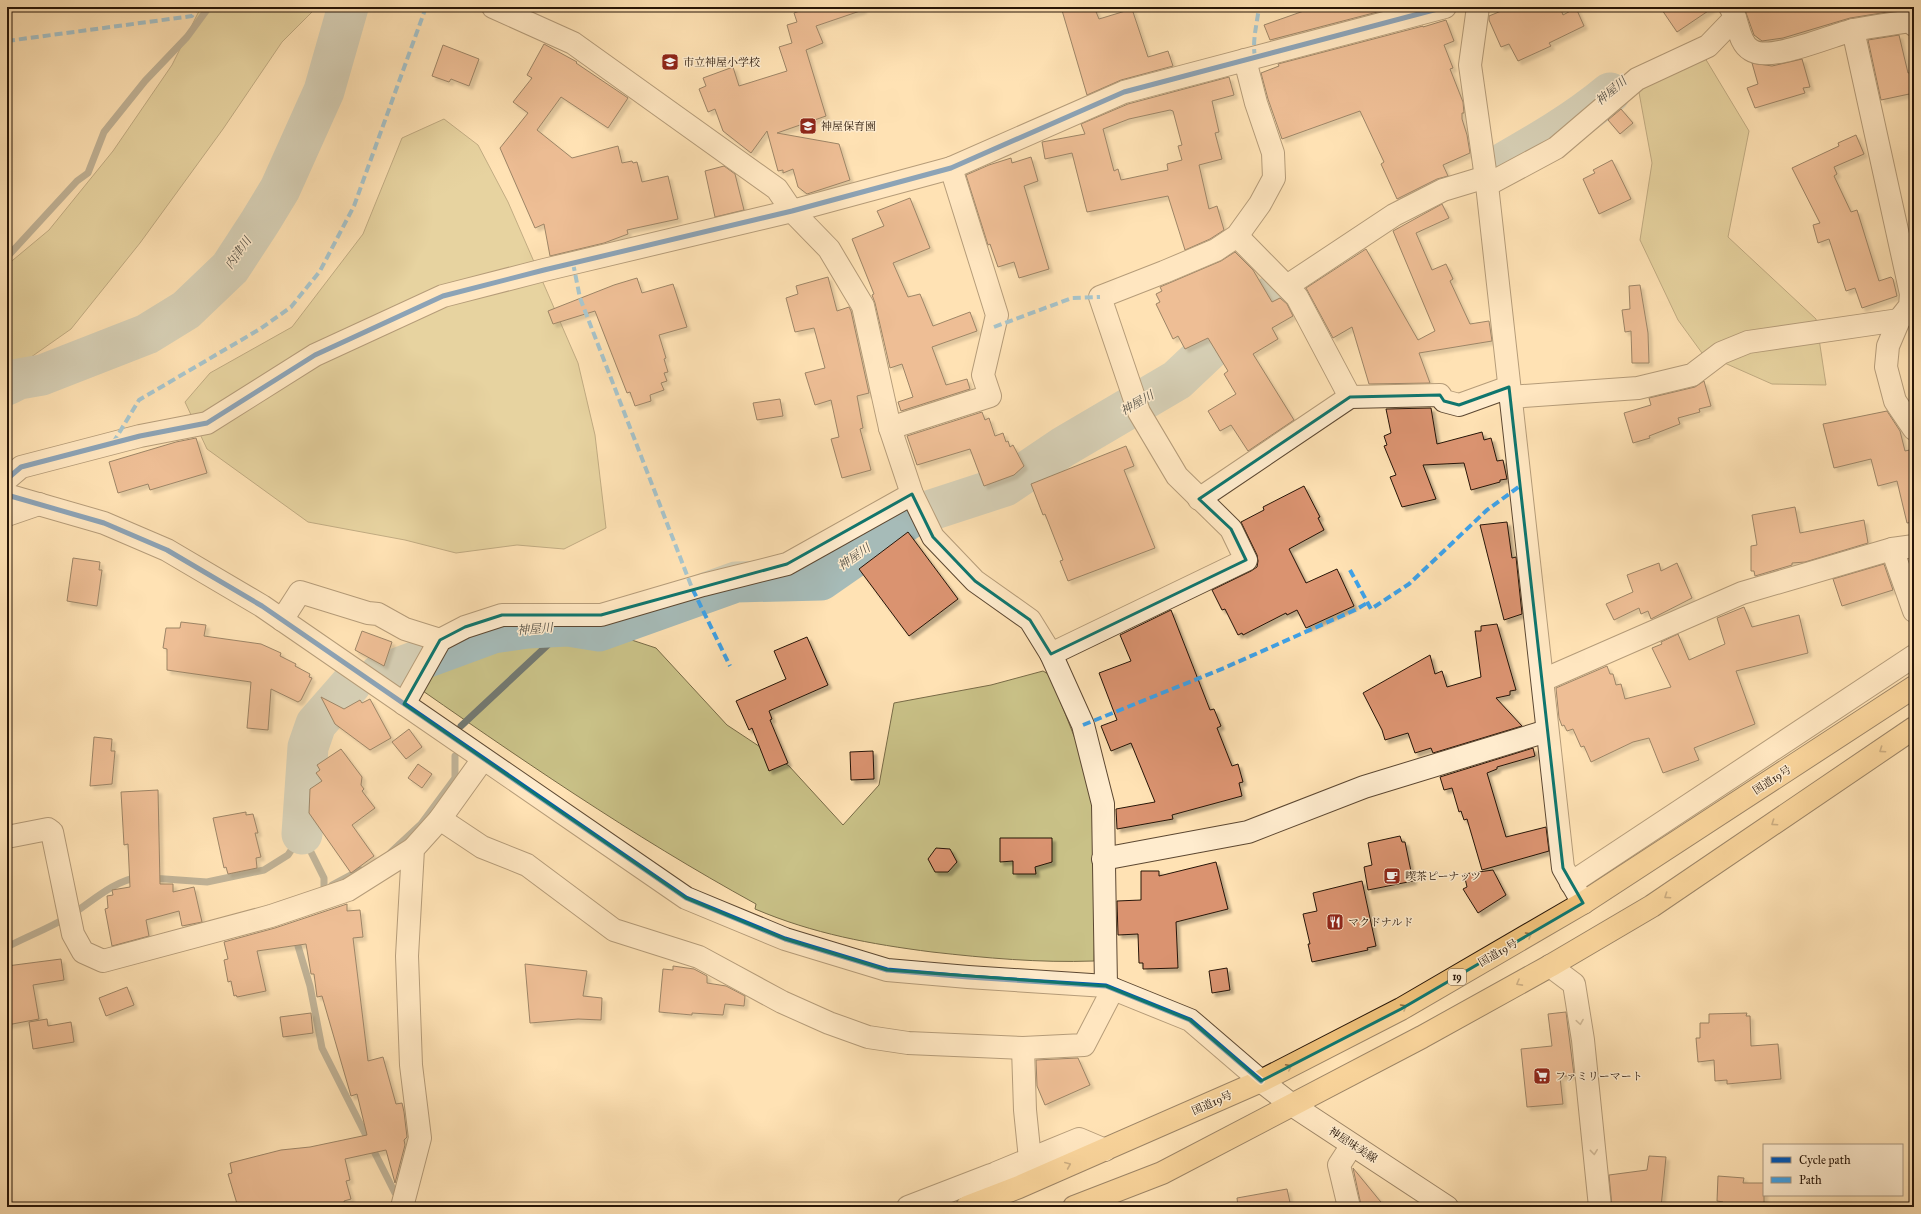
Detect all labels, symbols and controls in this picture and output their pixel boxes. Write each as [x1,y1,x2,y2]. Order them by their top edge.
school or university icon: 市立神屋小学校 [660,52,680,72]
place label: 市立神屋小学校 [683,56,760,69]
water label: 神屋川 [1593,73,1631,108]
school or university icon: 神屋保育園 [798,116,818,136]
place label: 神屋保育園 [821,120,876,133]
water label: 内津川 [222,233,255,272]
water label: 神屋川 [1118,387,1158,418]
water label: 神屋川 [835,540,874,573]
water label: 神屋川 [516,620,556,638]
one-way arrow [1879,745,1886,752]
street label: 国道19号 [1750,763,1794,797]
one-way arrow [1772,818,1779,825]
cafe icon: 喫茶ピーナッツ [1382,866,1402,886]
place label: 喫茶ピーナッツ [1405,870,1481,883]
one-way arrow [1664,891,1671,899]
restaurant icon: マクドナルド [1325,912,1345,932]
place label: マクドナルド [1348,916,1413,929]
one-way arrow [1525,932,1532,940]
street label: 国道19号 [1476,937,1520,969]
road number: 19 [1448,969,1466,985]
one-way arrow [1516,979,1523,986]
one-way arrow [1400,1005,1407,1012]
one-way arrow [1575,1019,1584,1025]
one-way arrow [1285,1064,1292,1072]
supermarket icon: ファミリーマート [1532,1066,1552,1086]
place label: ファミリーマート [1555,1070,1643,1083]
street label: 国道19号 [1190,1088,1234,1118]
street label: 神屋味美線 [1326,1125,1380,1165]
legend [1763,1144,1903,1196]
one-way arrow [1589,1148,1598,1155]
text: Cycle path [1799,1153,1851,1167]
one-way arrow [1064,1162,1071,1170]
text: Path [1799,1173,1822,1187]

